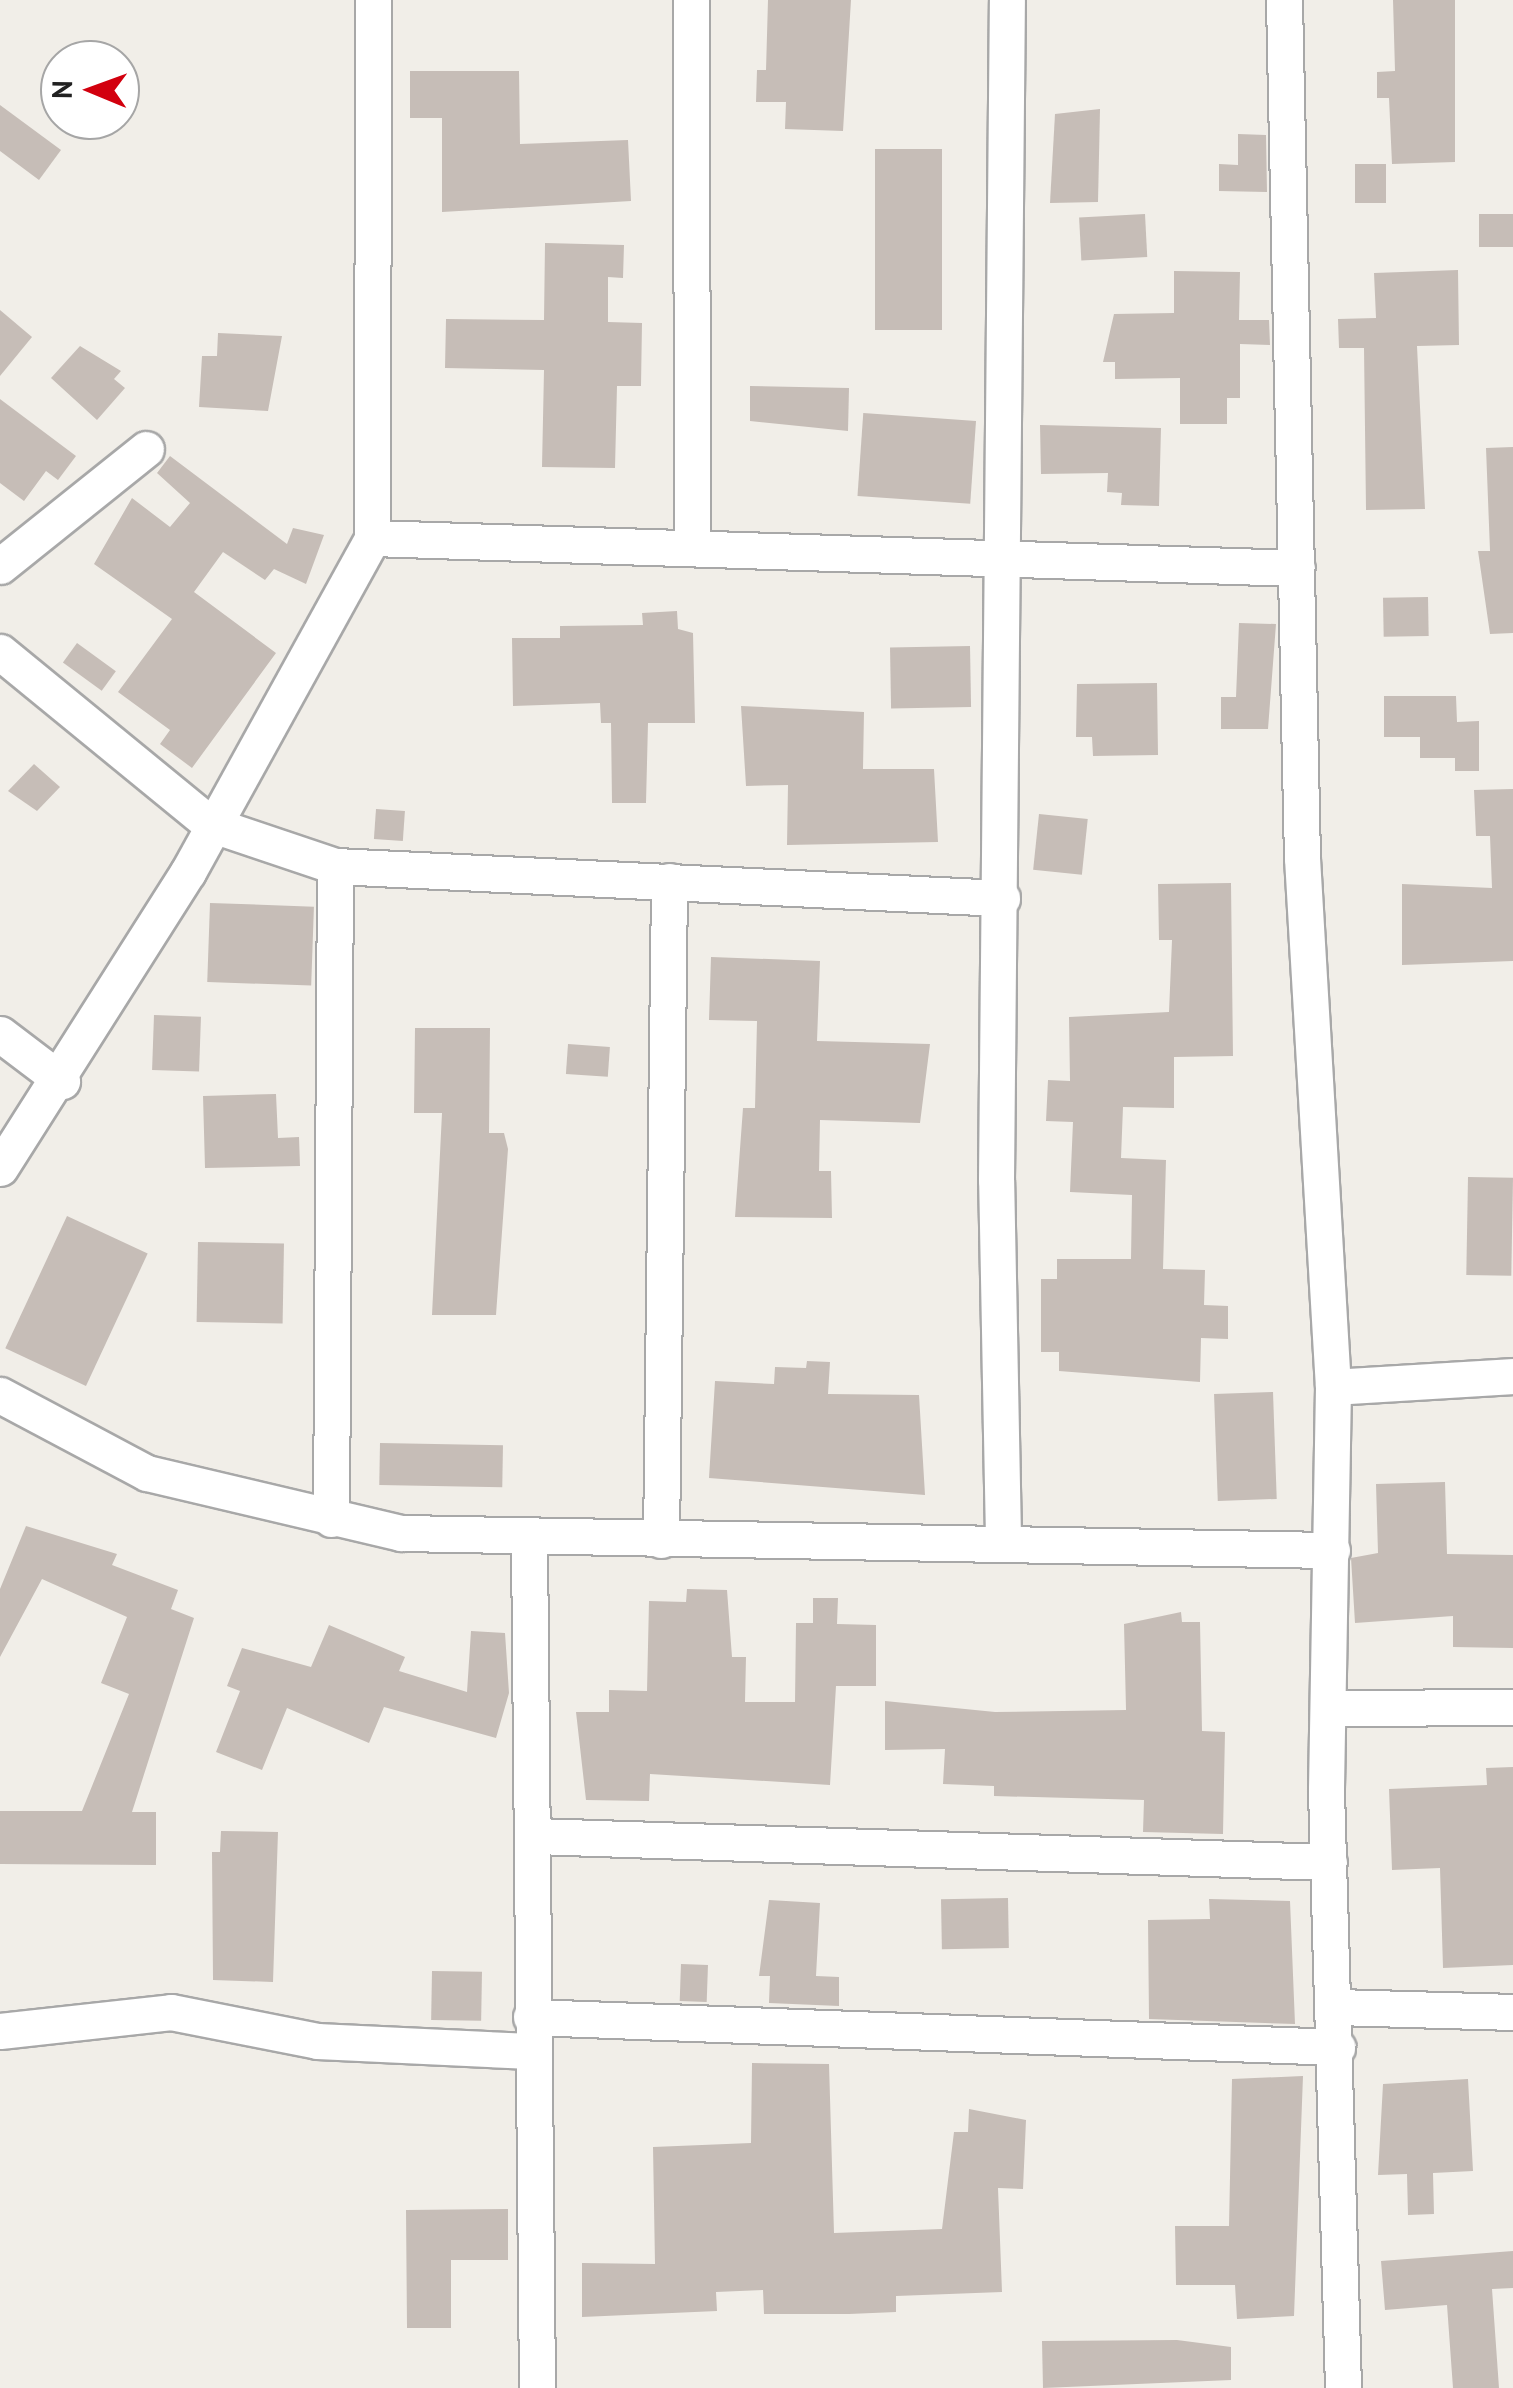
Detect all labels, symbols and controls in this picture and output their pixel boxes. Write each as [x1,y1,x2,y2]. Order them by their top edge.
north arrow [40,40,140,140]
text: N [43,80,80,99]

